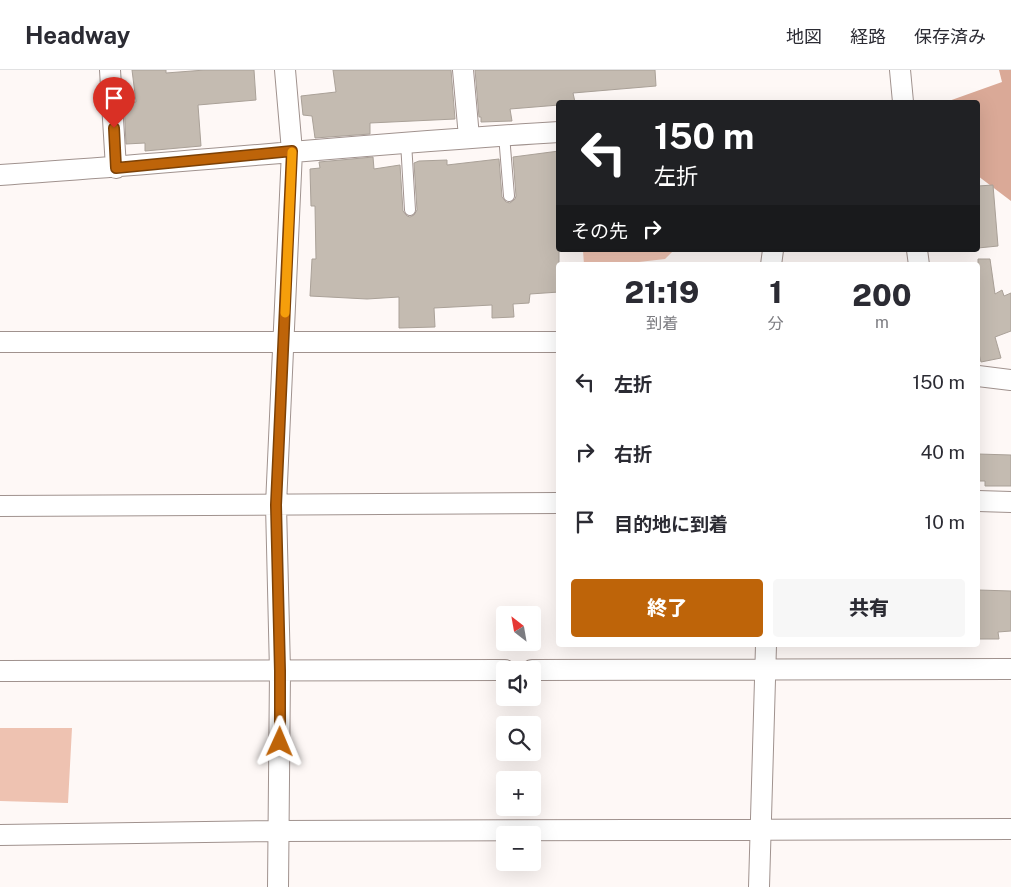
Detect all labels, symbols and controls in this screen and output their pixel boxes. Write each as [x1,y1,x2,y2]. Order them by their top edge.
text: Headway [25,21,130,49]
text: 地図 [786,26,822,47]
text: 経路 [850,26,886,47]
text: 保存済み [914,26,986,47]
pin [93,77,135,128]
icon: arrive [100,84,128,112]
text: 150 m [654,116,754,157]
icon: left [571,120,636,185]
text: 左折 [654,163,698,189]
icon: right [638,215,666,243]
text: その先 [571,220,628,242]
text: 21:19 [625,274,699,310]
text: 1 [769,274,782,310]
text: 200 [852,277,911,313]
text: m [875,313,889,332]
text: 到着 [646,314,678,333]
text: 分 [768,314,784,333]
icon: left [571,368,599,396]
text: 150 m [912,371,965,393]
text: 左折 [614,373,652,395]
icon: right [571,438,599,466]
text: 40 m [920,441,965,463]
text: 右折 [614,443,652,465]
icon: arrive [571,508,599,536]
text: 10 m [925,511,965,533]
text: 目的地に到着 [614,513,728,535]
button: 終了 [571,579,763,637]
button: 共有 [773,579,965,637]
north arrow [496,606,541,651]
map controls [496,606,541,871]
button: sound [496,661,541,706]
position arrow [253,715,305,767]
button: search [496,716,541,761]
button: + [496,771,541,816]
button: − [496,826,541,871]

